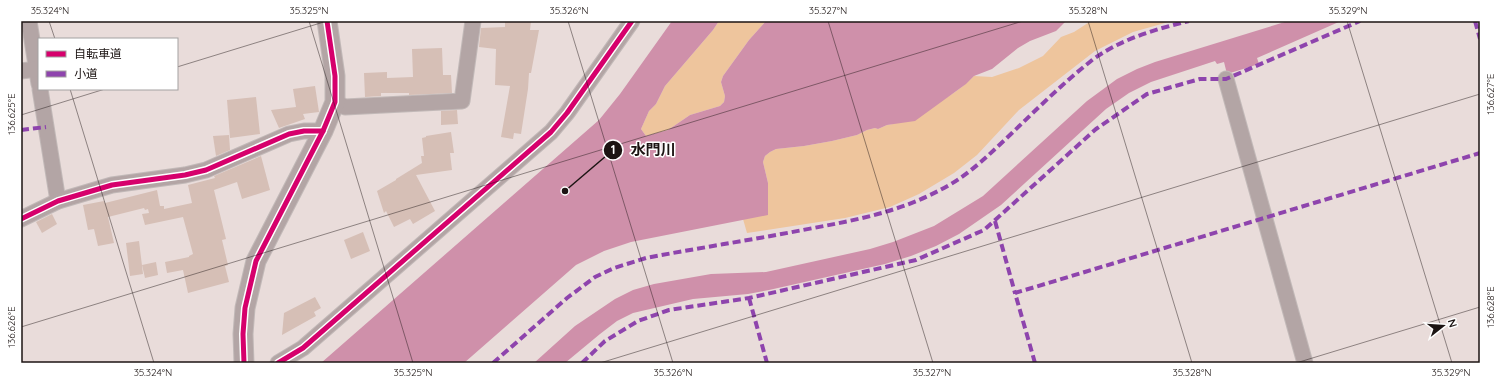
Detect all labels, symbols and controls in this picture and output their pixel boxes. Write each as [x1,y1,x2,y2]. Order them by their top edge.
text: 35.324°N [31,4,69,17]
text: 35.325°N [289,4,329,17]
text: 35.326°N [549,4,589,17]
text: 35.327°N [809,4,847,17]
text: 35.328°N [1068,4,1108,17]
text: 35.329°N [1328,4,1368,17]
legend [38,38,178,90]
text: 自転車道 [74,46,122,61]
text: 小道 [74,66,98,81]
text: 136.627°E [1484,73,1497,115]
text: 136.625°E [5,93,18,135]
callout: 水門川 [603,137,684,164]
text: 水門川 [630,140,676,159]
text: 1 [611,142,615,157]
text: 136.628°E [1484,286,1497,328]
text: 136.626°E [5,306,18,348]
north arrow [1423,306,1463,346]
text: N [1445,317,1460,329]
text: 35.324°N [134,366,172,379]
text: 35.325°N [393,366,433,379]
text: 35.326°N [653,366,693,379]
text: 35.327°N [913,366,951,379]
text: 35.328°N [1172,366,1212,379]
text: 35.329°N [1431,366,1471,379]

